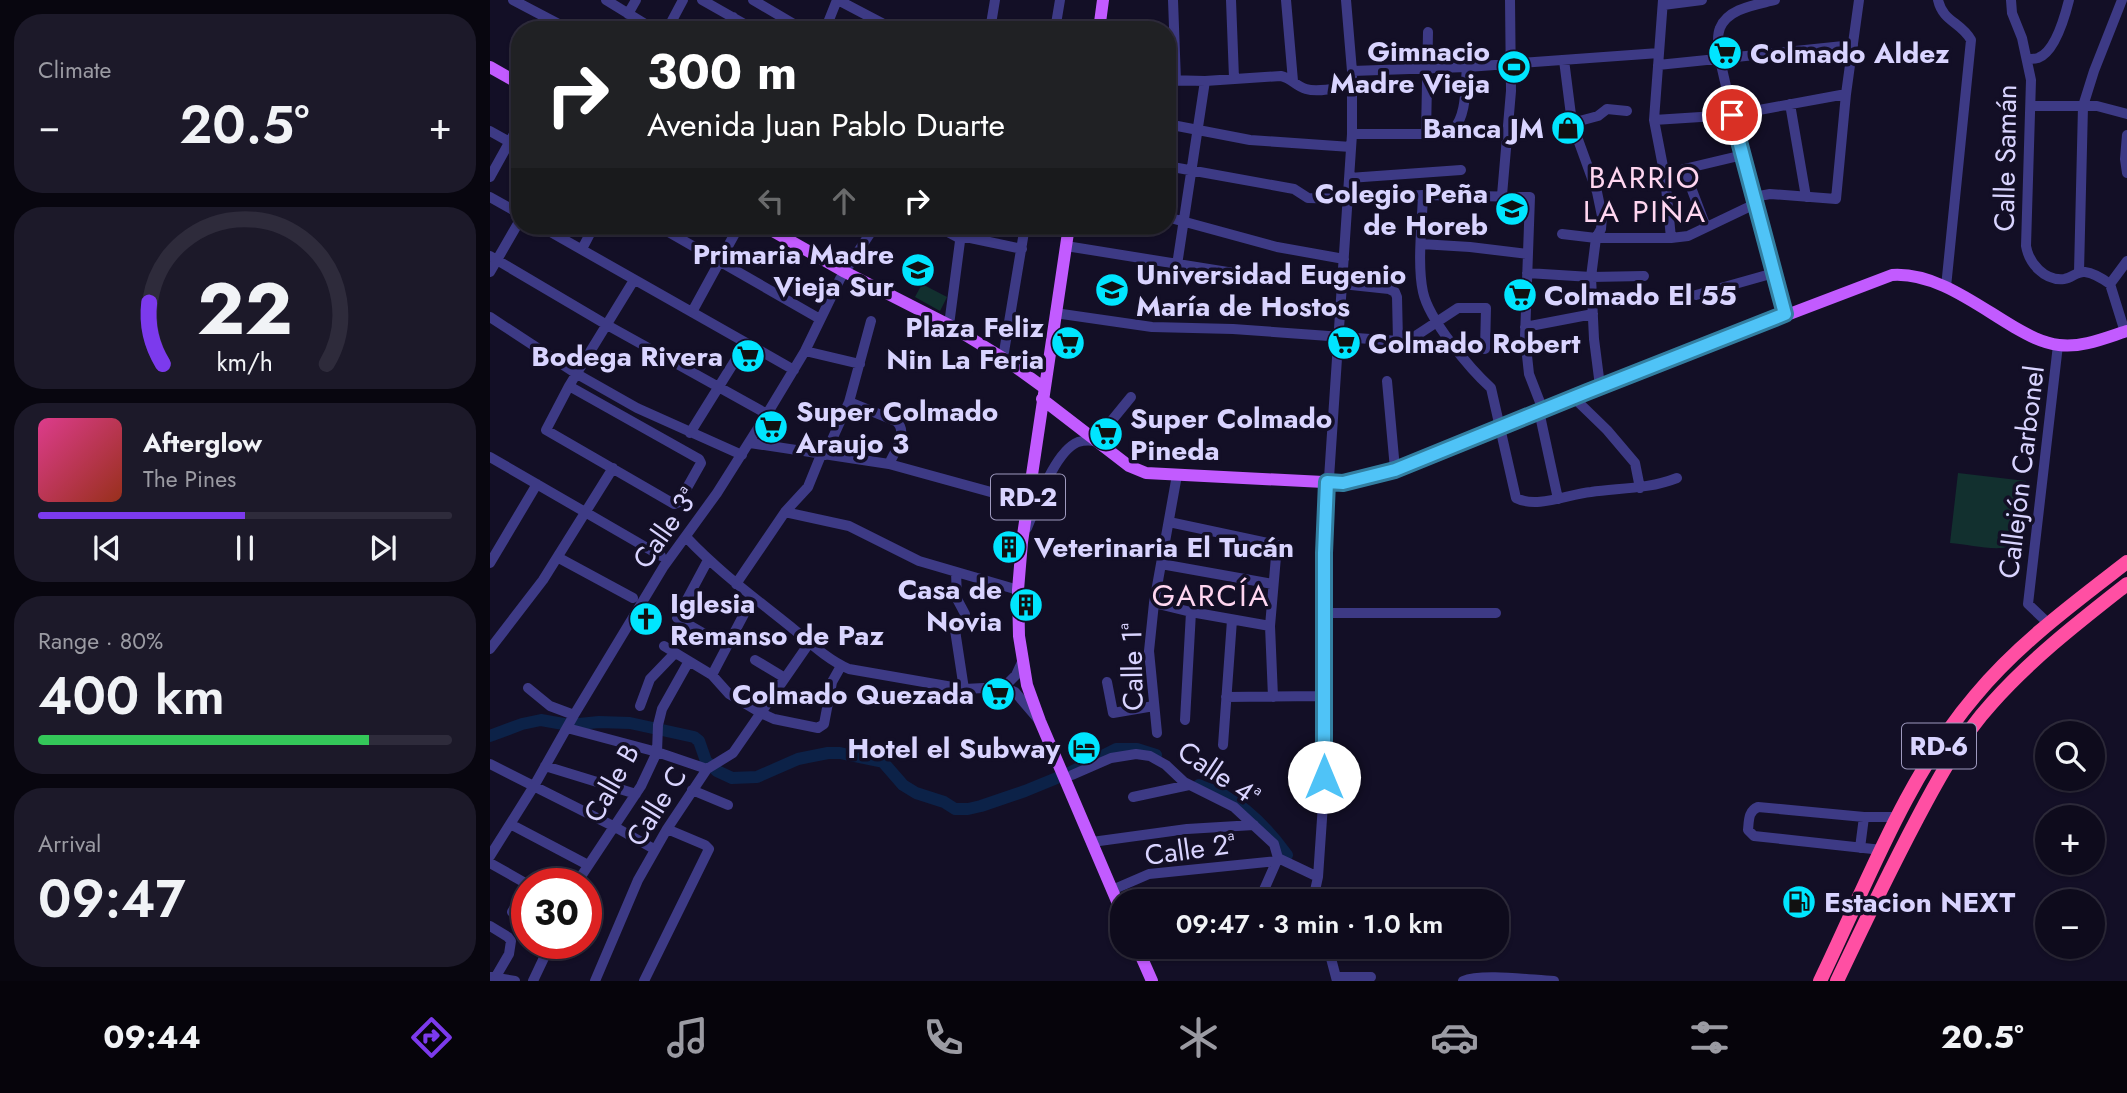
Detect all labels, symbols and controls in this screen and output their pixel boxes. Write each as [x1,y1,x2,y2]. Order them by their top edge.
place label: Gimnacio Madre Vieja [1330,31,1490,104]
place label: Colmado Aldez [1750,33,1950,74]
supermarket icon: Colmado Aldez [1706,34,1744,72]
text: 300 m [647,37,797,107]
sports icon: Gimnacio Madre Vieja [1495,48,1533,86]
icon: right [532,49,623,140]
text: Climate [38,53,111,87]
street label: Calle Samán [1984,84,2027,232]
pin [1702,85,1762,145]
text: 20.5° [180,87,309,163]
icon: arrive [1713,96,1751,134]
text: − [38,98,60,153]
text: + [429,98,452,153]
text: Avenida Juan Pablo Duarte [647,102,1005,148]
place label: Banca JM [1423,108,1544,149]
shop icon: Banca JM [1549,109,1587,147]
district label: BARRIO LA PIÑA [1583,156,1707,233]
place label: Colegio Peña de Horeb [1315,173,1488,246]
icon: left [752,182,790,220]
icon: ahead [825,182,863,220]
icon: right [898,182,936,220]
school or university icon: Colegio Peña de Horeb [1493,190,1531,228]
place label: Primaria Madre Vieja Sur [693,234,894,307]
school or university icon: Primaria Madre Vieja Sur [899,251,937,289]
place label: Universidad Eugenio María de Hostos [1136,254,1406,327]
text: 22 [197,256,293,361]
school or university icon: Universidad Eugenio María de Hostos [1093,271,1131,309]
place label: Colmado El 55 [1544,275,1737,316]
supermarket icon: Colmado El 55 [1501,276,1539,314]
place label: Plaza Feliz Nin La Feria [886,307,1044,380]
place label: Colmado Robert [1368,323,1580,364]
supermarket icon: Plaza Feliz Nin La Feria [1049,324,1087,362]
supermarket icon: Colmado Robert [1325,324,1363,362]
place label: Bodega Rivera [531,336,723,377]
supermarket icon: Bodega Rivera [729,337,767,375]
text: km/h [217,344,273,380]
street label: Callejón Carbonel [1988,363,2055,581]
place label: Super Colmado Araujo 3 [795,391,998,464]
place label: Super Colmado Pineda [1130,398,1332,471]
supermarket icon: Super Colmado Araujo 3 [752,408,790,446]
supermarket icon: Super Colmado Pineda [1087,415,1125,453]
text: Afterglow [143,424,262,462]
text: The Pines [143,462,236,496]
road number: RD-2 [991,475,1065,520]
street label: Calle 3ª [623,479,708,577]
place label: Veterinaria El Tucán [1033,527,1294,568]
building icon: Veterinaria El Tucán [990,528,1028,566]
icon: previous [88,529,126,567]
icon: pause [226,529,264,567]
icon: next [364,529,402,567]
place label: Casa de Novia [898,569,1002,642]
district label: GARCÍA [1152,574,1270,617]
place label: Iglesia Remanso de Paz [670,583,884,656]
building icon: Casa de Novia [1007,586,1045,624]
church icon: Iglesia Remanso de Paz [627,600,665,638]
street label: Calle 1ª [1111,623,1154,711]
text: Range · 80% [38,624,163,658]
text: 400 km [38,658,225,734]
place label: Colmado Quezada [732,674,974,715]
supermarket icon: Colmado Quezada [979,675,1017,713]
map controls [2035,721,2105,959]
button: search [2035,721,2105,791]
road number: RD-6 [1902,724,1976,768]
place label: Hotel el Subway [847,728,1060,769]
hotel icon: Hotel el Subway [1065,729,1103,767]
street label: Calle 4ª [1169,731,1268,816]
street label: Calle B [573,737,650,830]
position arrow [1287,740,1361,814]
street label: Calle C [616,758,697,854]
button: + [2035,805,2105,875]
street label: Calle 2ª [1142,823,1238,876]
text: Arrival [38,827,101,861]
text: 09:47 [38,861,186,937]
speed limit sign: 30 [511,868,602,959]
place label: Estacion NEXT [1824,882,2015,923]
fuel station icon: Estacion NEXT [1780,883,1818,921]
button: − [2035,889,2105,959]
text: 09:47 · 3 min · 1.0 km [1176,905,1443,943]
icon: directions [407,1013,456,1062]
icon: music [663,1013,712,1062]
icon: phone [919,1013,968,1062]
icon: climate [1174,1013,1223,1062]
icon: car [1430,1013,1479,1062]
icon: filters [1685,1013,1734,1062]
text: 09:44 [103,1014,201,1060]
text: 20.5° [1941,1014,2024,1060]

